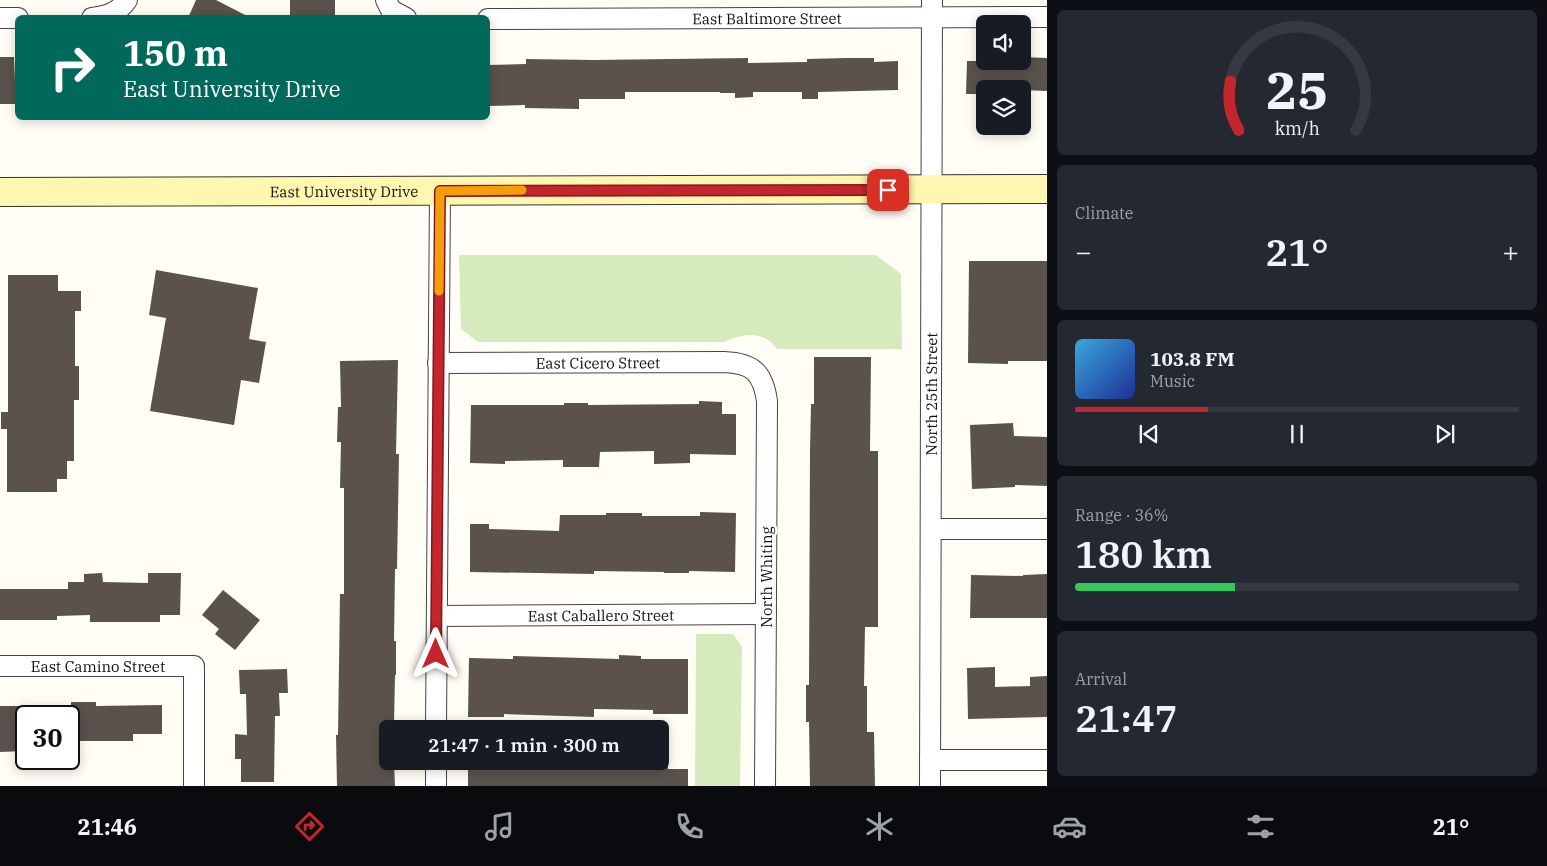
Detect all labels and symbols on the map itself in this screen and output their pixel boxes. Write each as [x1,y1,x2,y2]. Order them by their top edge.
street label: East Baltimore Street [692,8,842,28]
pin [867,169,909,211]
street label: East University Drive [270,181,418,201]
street label: North 25th Street [921,332,941,456]
street label: East Cicero Street [536,353,660,372]
street label: North Whiting [757,526,776,628]
street label: East Caballero Street [528,605,674,625]
position arrow [409,627,461,679]
street label: East Camino Street [31,657,165,676]
speed limit sign: 30 [15,705,80,770]

